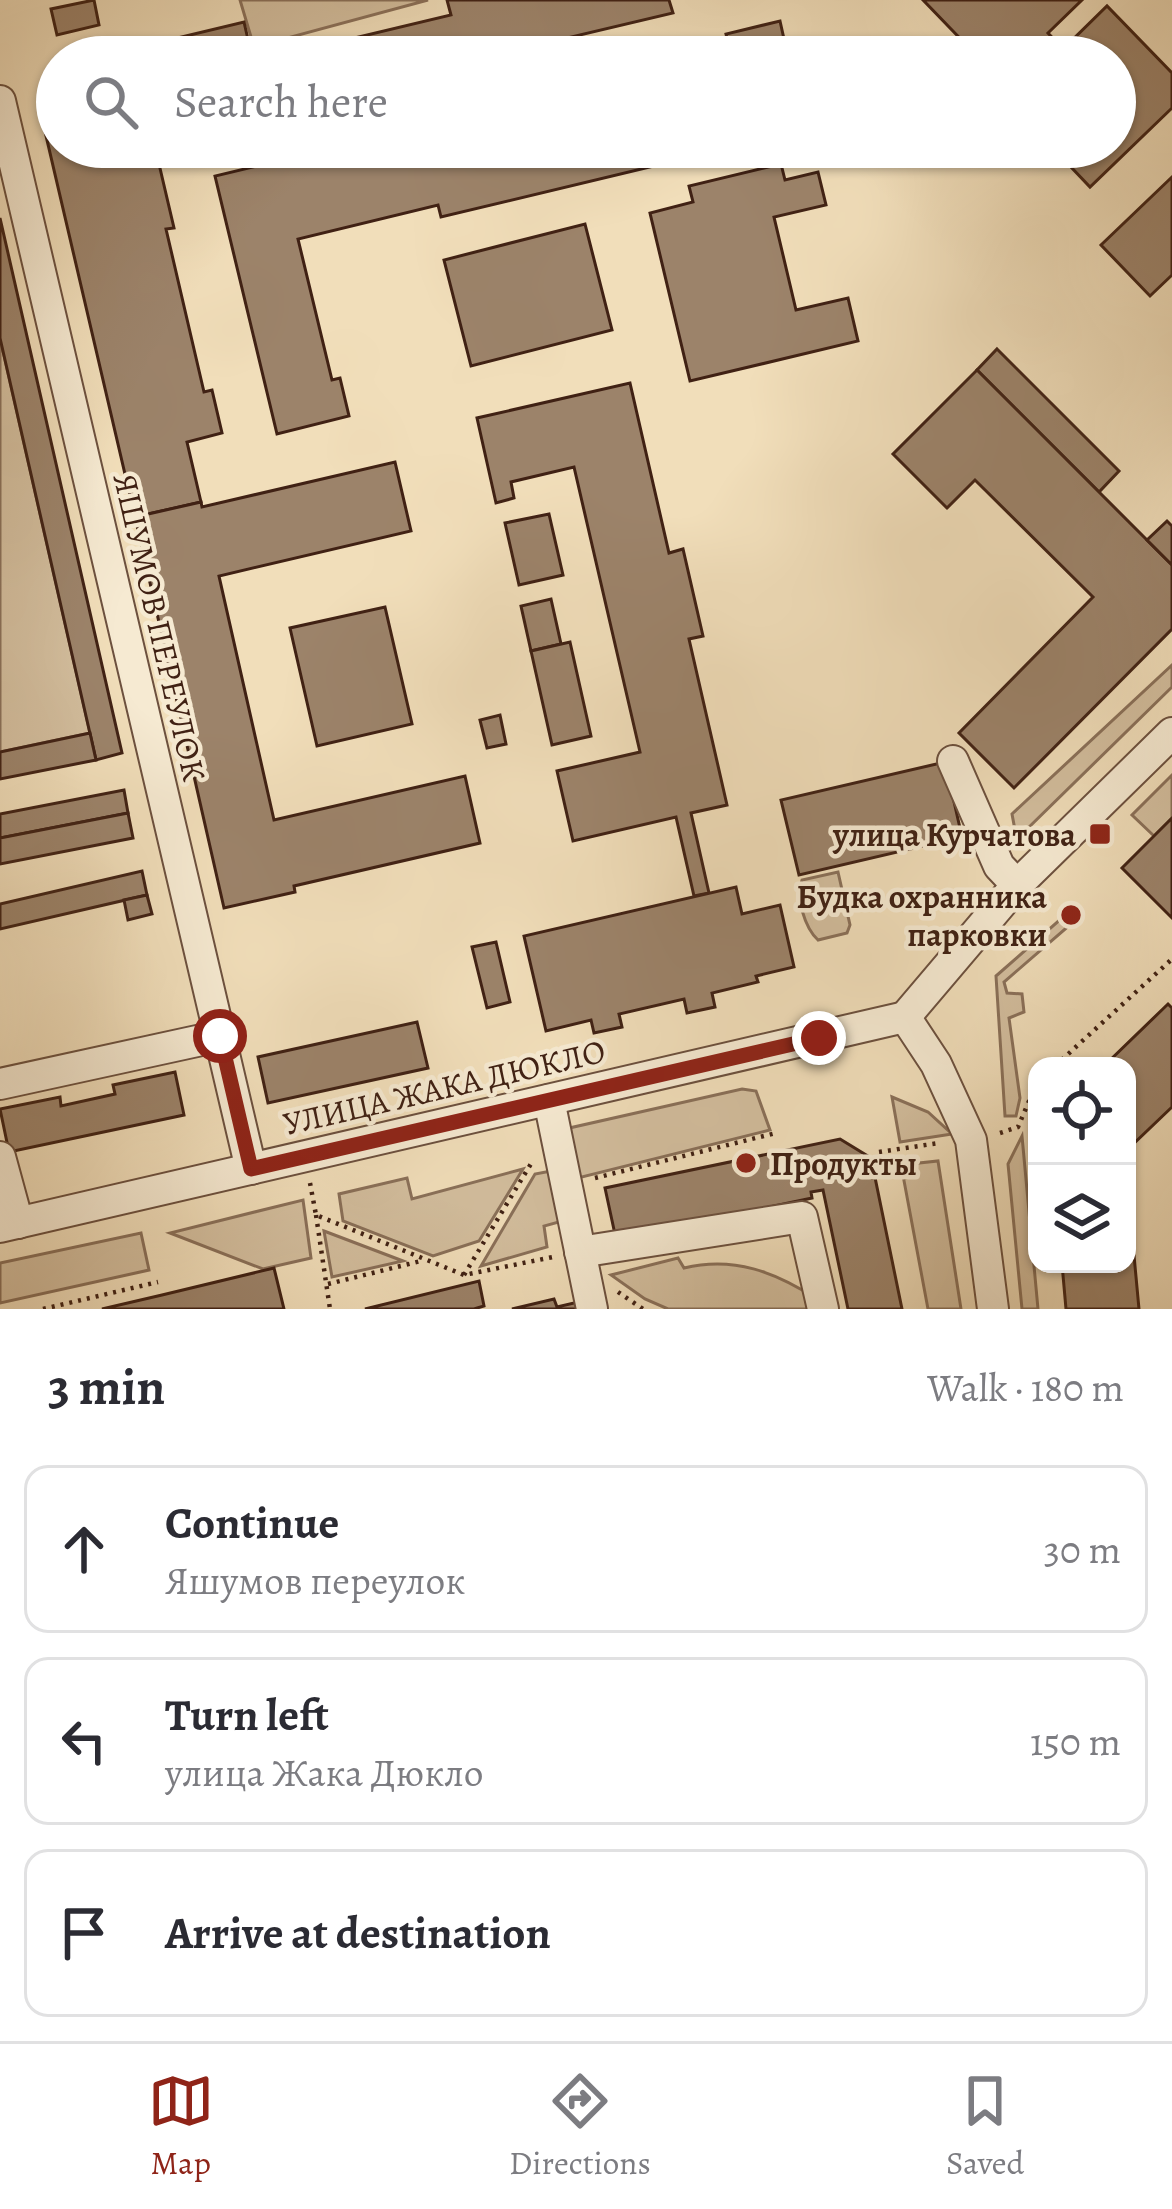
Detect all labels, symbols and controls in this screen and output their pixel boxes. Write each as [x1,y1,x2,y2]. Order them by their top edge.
search box [36,36,1136,168]
icon: search [78,69,144,135]
text: Search here [174,71,388,133]
street label: ЯШУМОВ ПЕРЕУЛОК [103,469,217,785]
place label: улица Курчатова [832,812,1076,857]
marker: улица Курчатова [1087,821,1113,847]
place label: Будка охранника парковки [797,874,1047,957]
marker: Будка охранника парковки [1058,902,1084,928]
route start [193,1009,247,1063]
route end [792,1011,846,1065]
street label: УЛИЦА ЖАКА ДЮКЛО [279,1028,609,1146]
map controls [1028,1057,1136,1273]
button: locate [1028,1057,1136,1165]
place label: Продукты [770,1141,917,1186]
marker: Продукты [733,1150,759,1176]
button: layers [1028,1165,1136,1273]
text: 3 min [48,1352,165,1422]
text: Walk · 180 m [927,1361,1124,1414]
text: Continue [165,1492,339,1554]
icon: ahead [51,1516,117,1582]
text: 30 m [1044,1523,1121,1576]
text: Яшумов переулок [165,1554,465,1607]
text: Turn left [165,1684,329,1746]
icon: left [51,1708,117,1774]
text: 150 m [1030,1715,1121,1768]
text: улица Жака Дюкло [165,1746,484,1799]
icon: arrive [51,1900,117,1966]
text: Arrive at destination [165,1902,551,1964]
tab: Map [148,2068,214,2185]
tab: Directions [509,2068,651,2185]
tab: Saved [946,2068,1024,2185]

